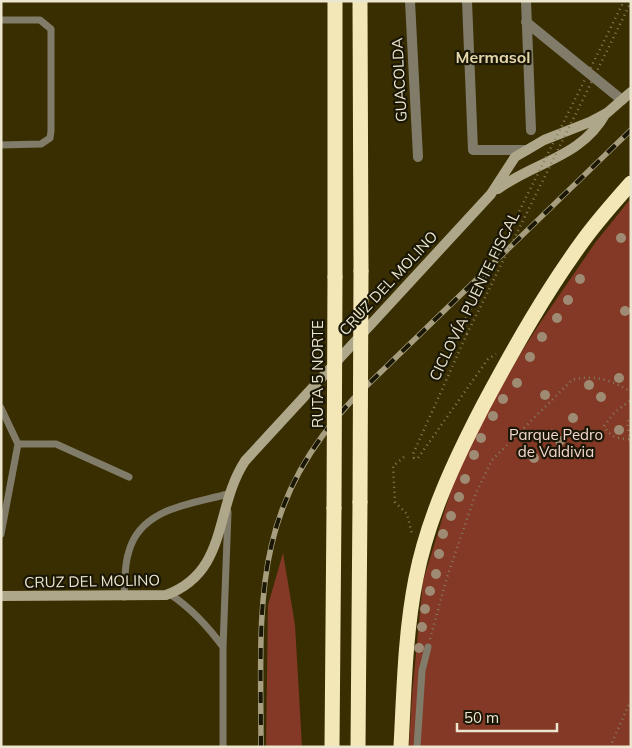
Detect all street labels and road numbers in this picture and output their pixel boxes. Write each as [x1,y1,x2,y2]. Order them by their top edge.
street label: GUACOLDA [387,37,411,123]
street label: CICLOVÍA PUENTE FISCAL [425,208,523,384]
street label: CRUZ DEL MOLINO [335,227,441,339]
street label: RUTA 5 NORTE [308,320,327,428]
street label: CRUZ DEL MOLINO [24,570,160,592]

